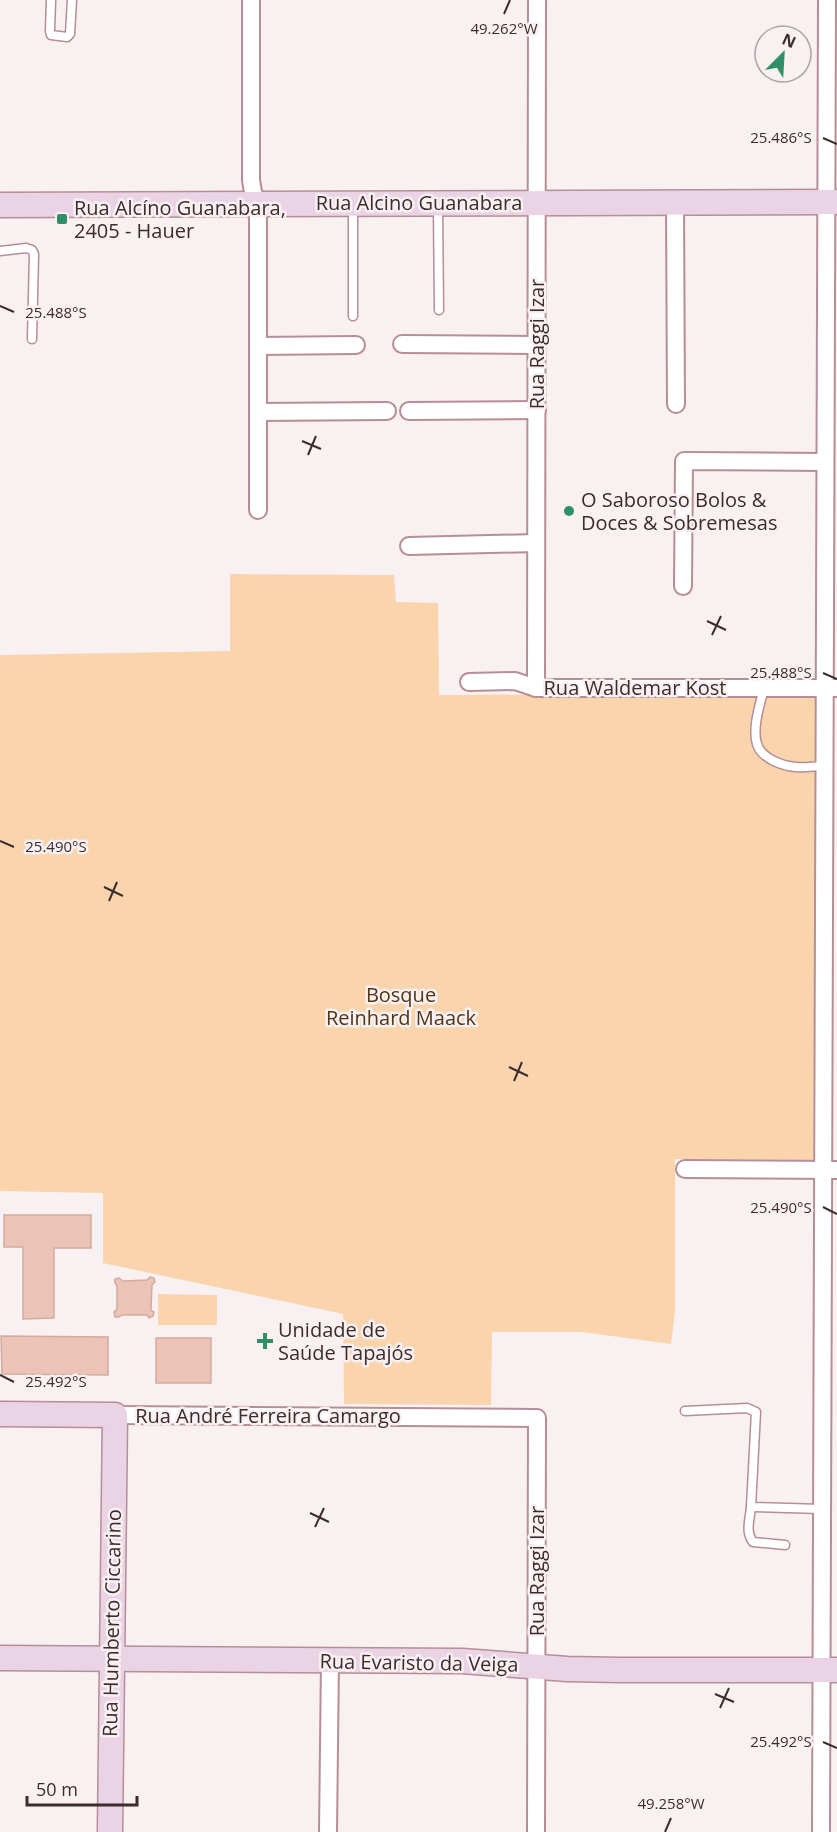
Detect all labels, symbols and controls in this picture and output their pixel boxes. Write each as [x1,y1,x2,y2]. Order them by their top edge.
text: 49.262°W [470,18,538,38]
north arrow [753,24,813,84]
text: N [779,28,800,53]
text: 25.486°S [750,127,812,147]
street label: Rua Alcino Guanabara [316,189,522,216]
place label: Rua Alcíno Guanabara, 2405 - Hauer [74,194,286,244]
marker: Rua Alcíno Guanabara, 2405 - Hauer [55,212,69,226]
street label: Rua Raggi Izar [523,279,550,409]
text: 25.488°S [25,302,87,322]
place label: O Saboroso Bolos & Doces & Sobremesas [581,486,777,536]
marker: O Saboroso Bolos & Doces & Sobremesas [562,504,576,518]
text: 25.488°S [750,662,812,682]
street label: Rua Waldemar Kost [544,674,726,701]
text: 25.490°S [25,836,87,856]
park label: Bosque Reinhard Maack [326,981,477,1031]
text: 25.490°S [750,1197,812,1217]
place label: Unidade de Saúde Tapajós [278,1316,413,1366]
marker: Unidade de Saúde Tapajós [256,1332,274,1350]
text: 25.492°S [25,1371,87,1391]
street label: Rua André Ferreira Camargo [135,1402,401,1429]
street label: Rua Raggi Izar [523,1506,550,1636]
street label: Rua Humberto Ciccarino [96,1509,127,1737]
street label: Rua Evaristo da Veiga [319,1647,519,1678]
text: 25.492°S [750,1731,812,1751]
scale bar [27,1769,136,1807]
text: 50 m [36,1777,78,1801]
text: 49.258°W [637,1793,705,1813]

